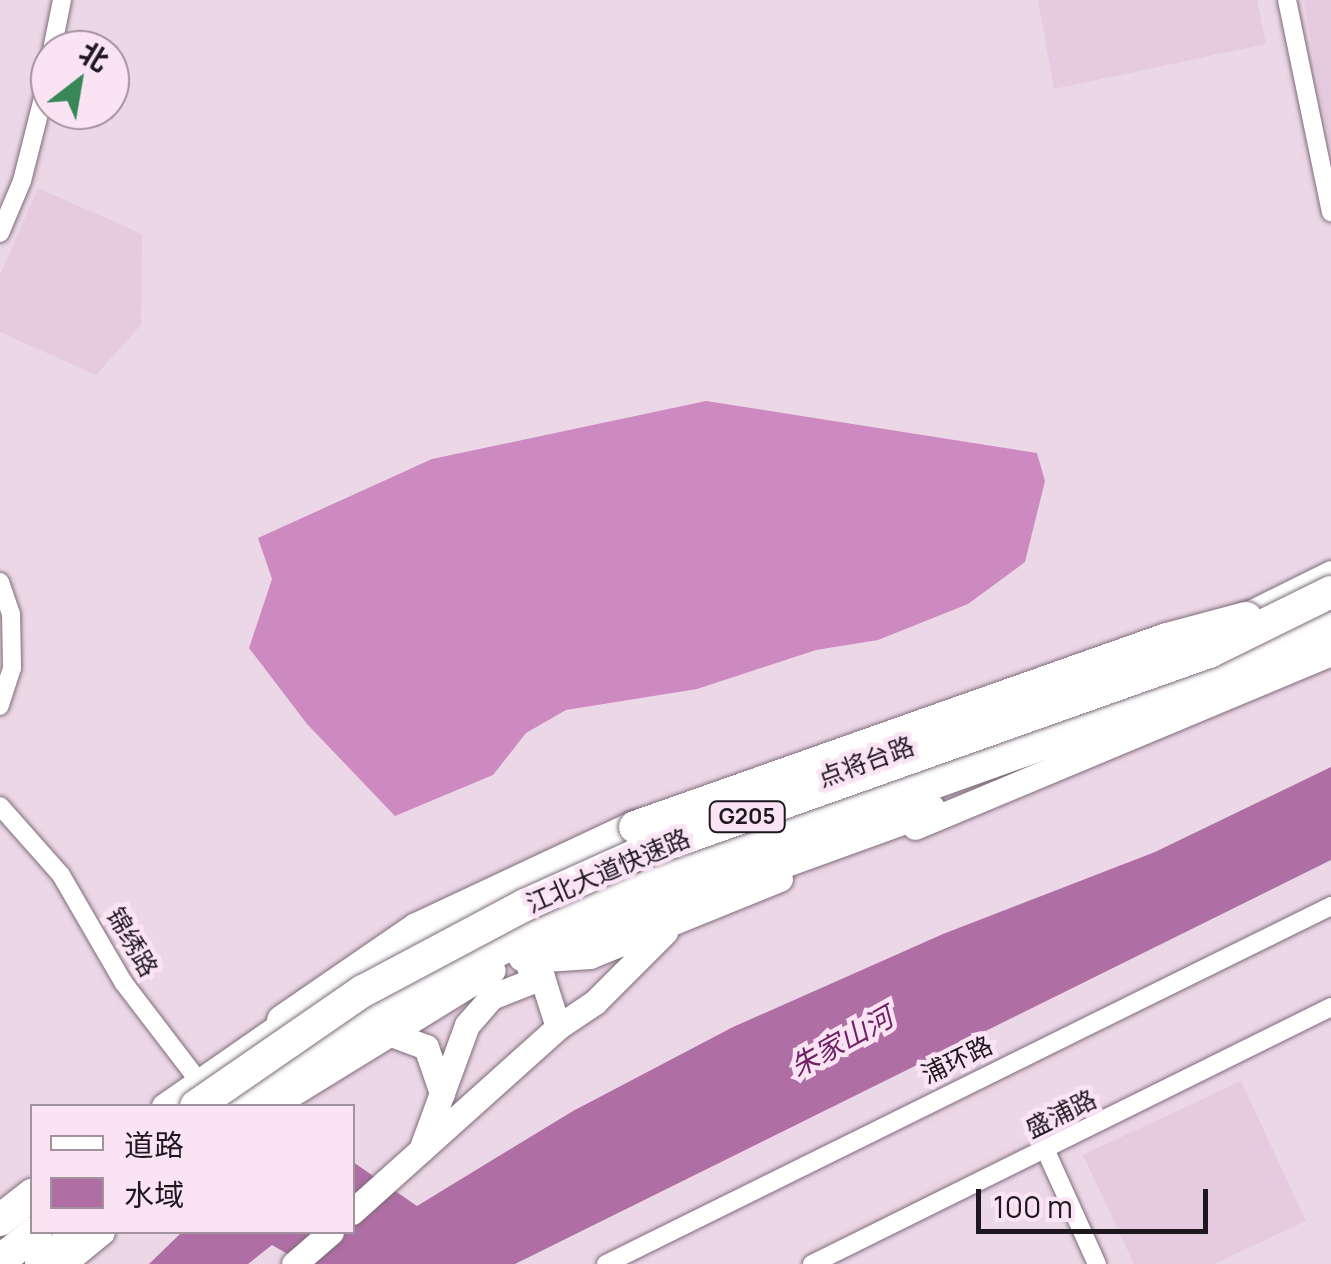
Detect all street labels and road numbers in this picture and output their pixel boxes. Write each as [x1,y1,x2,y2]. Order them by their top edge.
street label: 点将台路 [814,731,918,793]
road number: G205 [707,800,787,834]
street label: 江北大道快速路 [522,823,694,919]
street label: 锦绣路 [100,902,164,982]
street label: 浦环路 [917,1030,997,1090]
street label: 盛浦路 [1021,1084,1101,1144]

